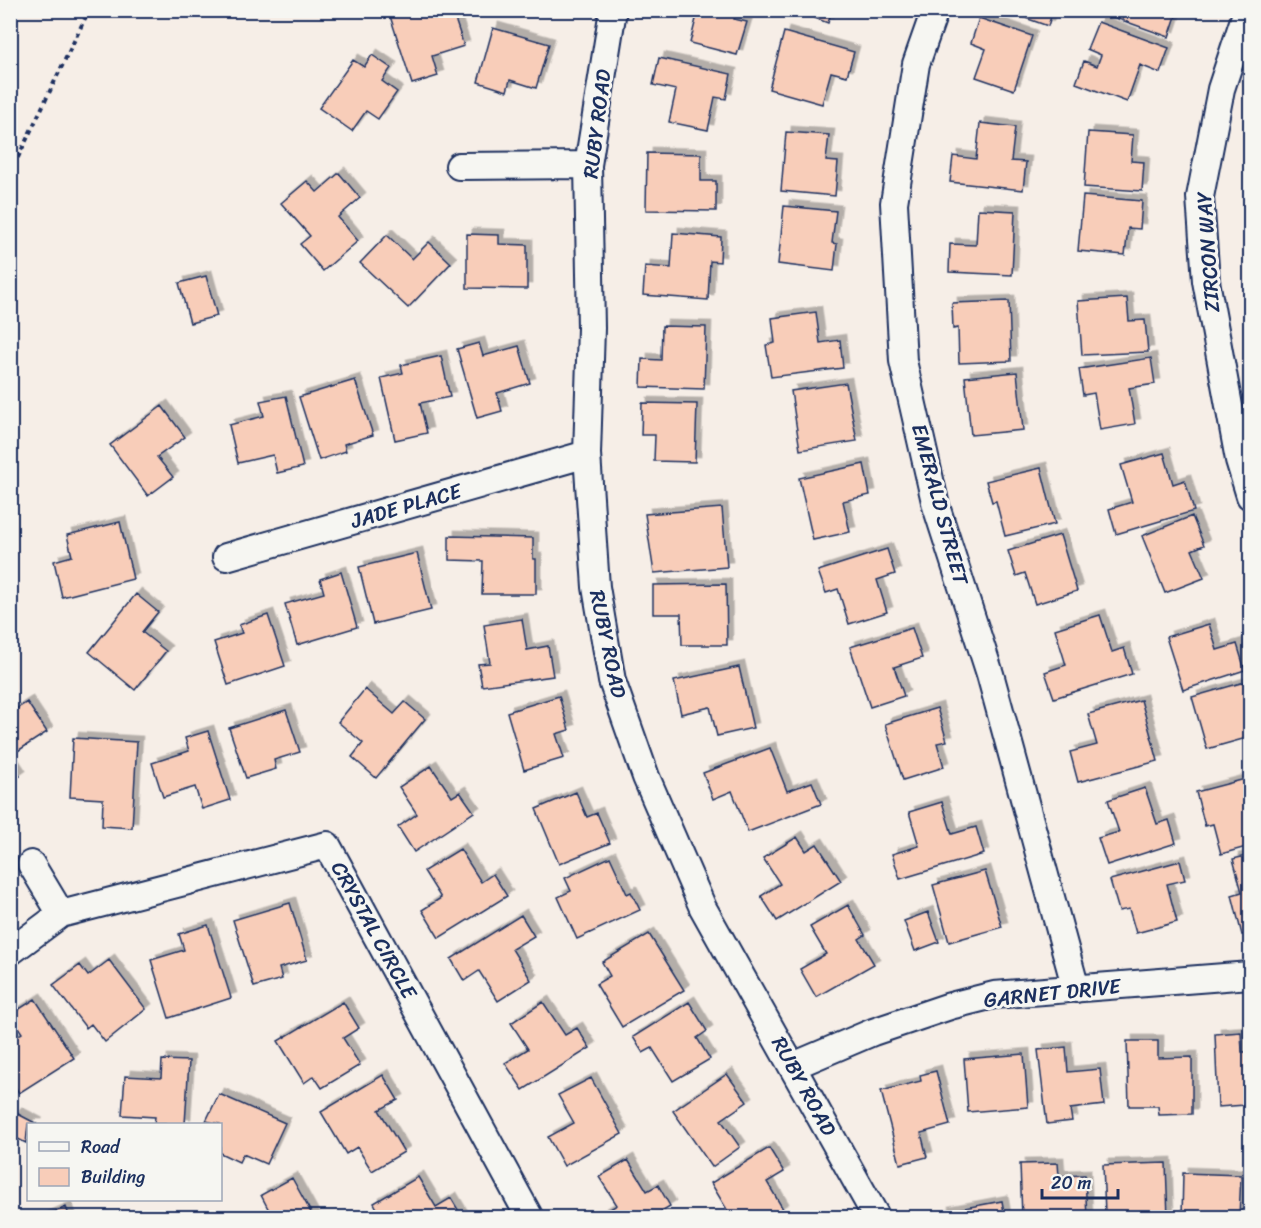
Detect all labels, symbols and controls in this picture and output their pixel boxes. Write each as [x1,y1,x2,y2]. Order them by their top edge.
street label: RUBY ROAD [571,67,623,181]
street label: ZIRCON WAY [1185,190,1231,314]
street label: EMERALD STREET [900,419,980,591]
street label: JADE PLACE [345,472,467,540]
street label: RUBY ROAD [578,586,638,702]
street label: CRYSTAL CIRCLE [320,854,428,1007]
street label: GARNET DRIVE [982,967,1124,1019]
street label: RUBY ROAD [761,1029,847,1144]
legend [27,1123,222,1201]
text: Road [81,1131,121,1163]
text: Building [81,1161,145,1193]
scale bar [1042,1162,1118,1200]
text: 20 m [1051,1167,1091,1199]

